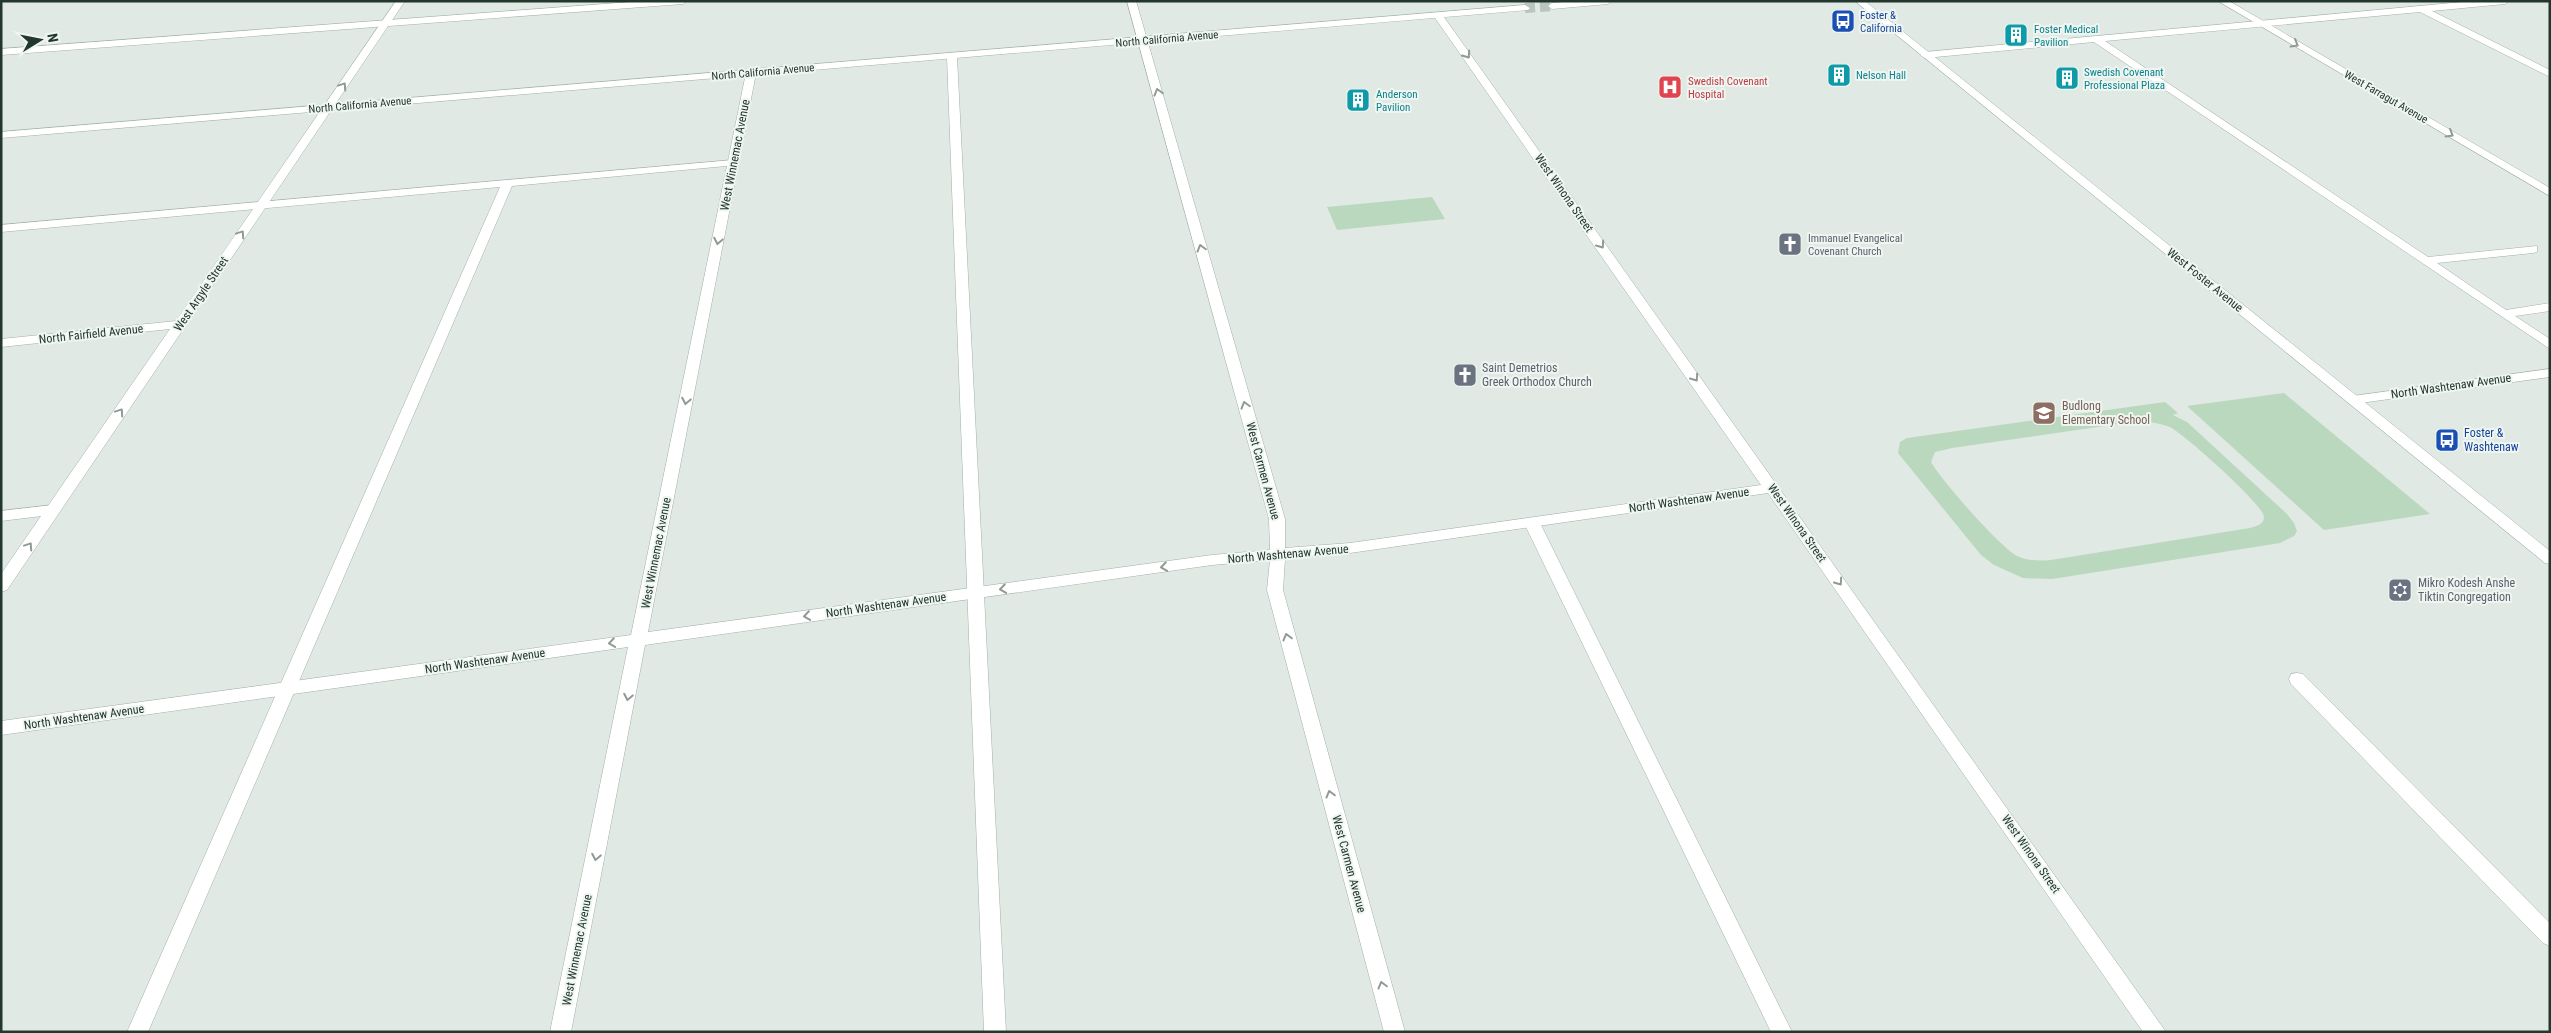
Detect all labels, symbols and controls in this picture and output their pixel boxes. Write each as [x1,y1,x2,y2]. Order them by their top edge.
bus stop icon: Foster & California [1830,8,1856,34]
place label: Foster & California [1860,9,1902,35]
north arrow [15,15,65,65]
building icon: Foster Medical Pavilion [2003,22,2029,48]
place label: Foster Medical Pavilion [2034,23,2098,49]
street label: North California Avenue [1115,28,1219,50]
text: N [44,32,61,43]
one-way arrow [2289,37,2298,47]
one-way arrow [1461,49,1470,59]
street label: North California Avenue [711,61,815,83]
building icon: Nelson Hall [1826,62,1852,88]
building icon: Swedish Covenant Professional Plaza [2054,65,2080,91]
place label: Swedish Covenant Professional Plaza [2084,66,2165,92]
street label: West Farragut Avenue [2342,68,2430,126]
place label: Nelson Hall [1856,69,1906,82]
hospital icon: Swedish Covenant Hospital [1657,74,1683,100]
place label: Swedish Covenant Hospital [1688,75,1768,101]
one-way arrow [337,82,346,91]
building icon: Anderson Pavilion [1345,87,1371,113]
one-way arrow [1153,88,1163,96]
place label: Anderson Pavilion [1376,88,1418,114]
street label: North California Avenue [308,94,412,116]
street label: West Winnemac Avenue [717,98,753,212]
one-way arrow [2445,128,2454,138]
street label: West Winona Street [1532,151,1597,235]
one-way arrow [235,230,245,239]
church icon: Immanuel Evangelical Covenant Church [1777,231,1803,257]
place label: Immanuel Evangelical Covenant Church [1808,232,1903,258]
one-way arrow [713,237,724,246]
one-way arrow [1595,239,1604,249]
one-way arrow [1197,245,1207,253]
street label: West Foster Avenue [2164,245,2246,315]
street label: West Argyle Street [171,254,231,334]
street label: North Fairfield Avenue [38,322,144,346]
place label: Saint Demetrios Greek Orthodox Church [1482,361,1592,389]
church icon: Saint Demetrios Greek Orthodox Church [1452,362,1478,388]
street label: North Washtenaw Avenue [2390,371,2512,401]
one-way arrow [1689,372,1698,381]
one-way arrow [682,396,692,405]
place label: Budlong Elementary School [2062,399,2150,427]
school or university icon: Budlong Elementary School [2031,400,2057,426]
one-way arrow [1241,401,1251,409]
one-way arrow [114,408,123,418]
street label: West Carmen Avenue [1243,421,1283,522]
place label: Foster & Washtenaw [2464,426,2519,454]
bus stop icon: Foster & Washtenaw [2434,427,2460,453]
street label: West Winona Street [1765,481,1830,565]
street label: North Washtenaw Avenue [1628,485,1750,515]
street label: West Winnemac Avenue [638,496,674,610]
one-way arrow [23,542,32,552]
street label: North Washtenaw Avenue [1227,542,1349,566]
one-way arrow [1160,561,1168,571]
one-way arrow [1833,576,1842,586]
place label: Mikro Kodesh Anshe Tiktin Congregation [2418,576,2516,604]
synagogue icon: Mikro Kodesh Anshe Tiktin Congregation [2387,577,2413,603]
one-way arrow [999,583,1007,594]
street label: North Washtenaw Avenue [825,590,947,620]
one-way arrow [803,610,811,621]
one-way arrow [1283,634,1293,642]
one-way arrow [607,637,615,648]
street label: North Washtenaw Avenue [424,646,546,676]
one-way arrow [623,693,634,702]
street label: North Washtenaw Avenue [23,702,145,732]
one-way arrow [1325,790,1336,799]
street label: West Winona Street [1999,812,2064,896]
street label: West Carmen Avenue [1329,814,1369,915]
one-way arrow [591,852,601,861]
street label: West Winnemac Avenue [559,893,595,1007]
one-way arrow [1377,980,1388,989]

